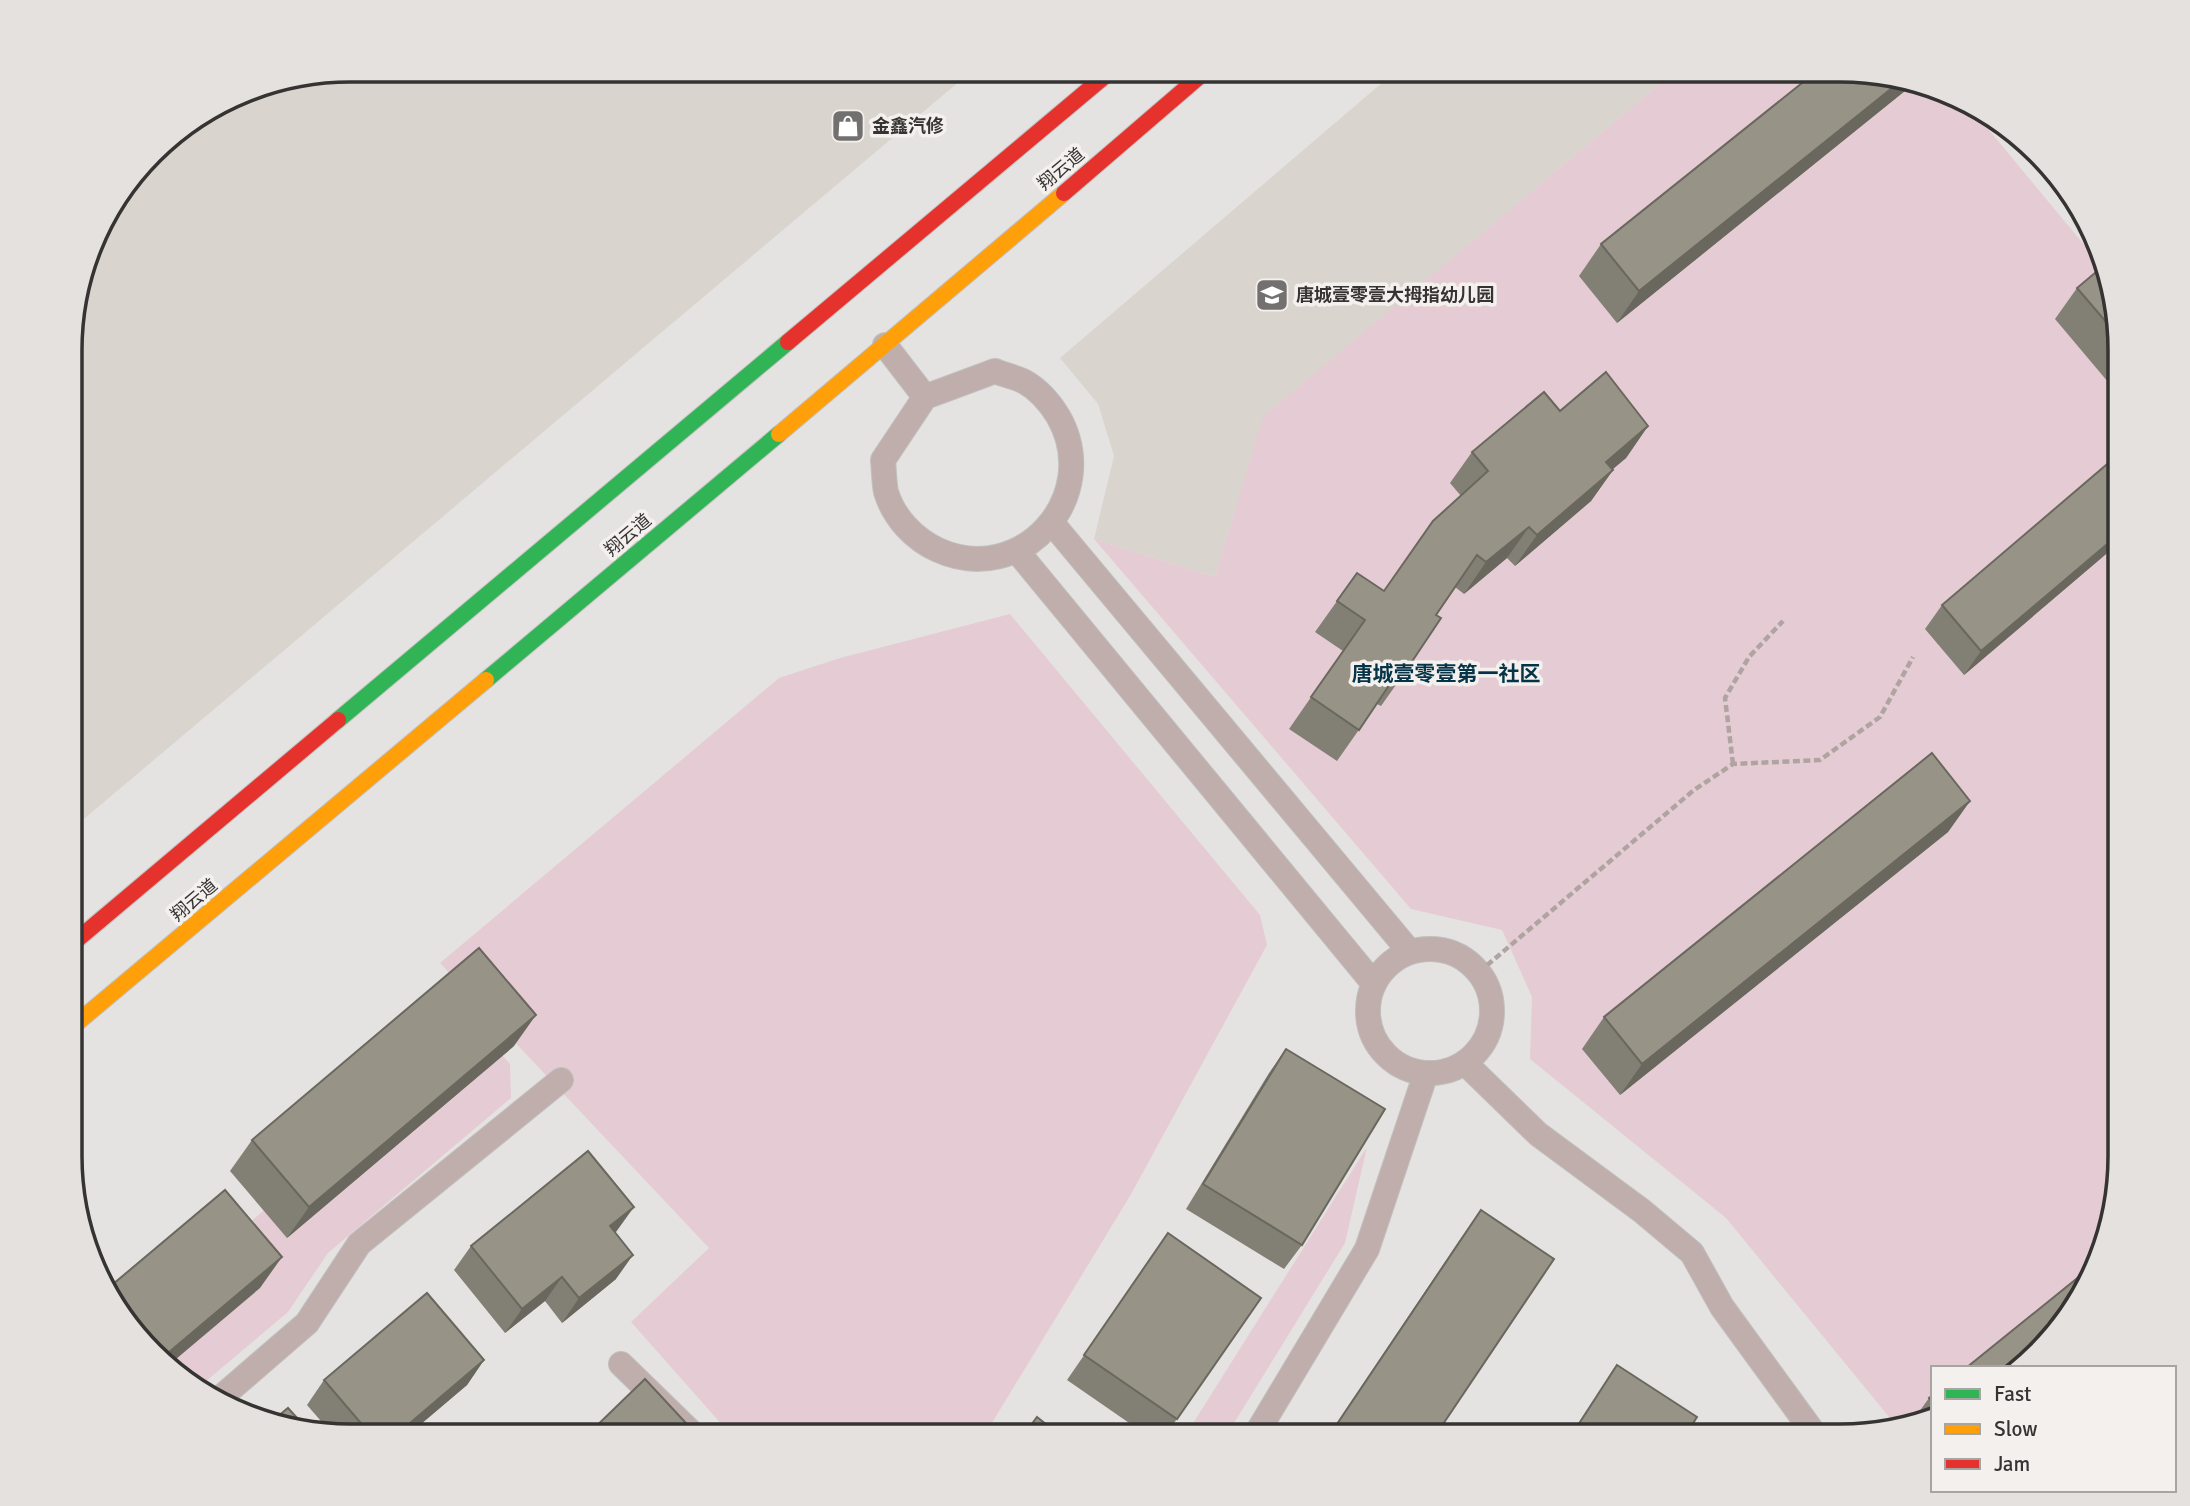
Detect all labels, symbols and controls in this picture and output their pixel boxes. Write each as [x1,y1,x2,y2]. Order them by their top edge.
shop icon: 金鑫汽修 [829,107,867,145]
place label: 金鑫汽修 [872,115,944,137]
street label: 翔云道 [1033,143,1089,195]
school or university icon: 唐城壹零壹大拇指幼儿园 [1253,276,1291,314]
place label: 唐城壹零壹大拇指幼儿园 [1296,284,1494,306]
street label: 翔云道 [600,509,656,561]
district label: 唐城壹零壹第一社区 [1352,661,1541,687]
street label: 翔云道 [166,874,222,926]
legend [1931,1366,2176,1492]
text: Fast [1994,1381,2031,1407]
text: Slow [1994,1416,2038,1442]
text: Jam [1994,1451,2030,1477]

